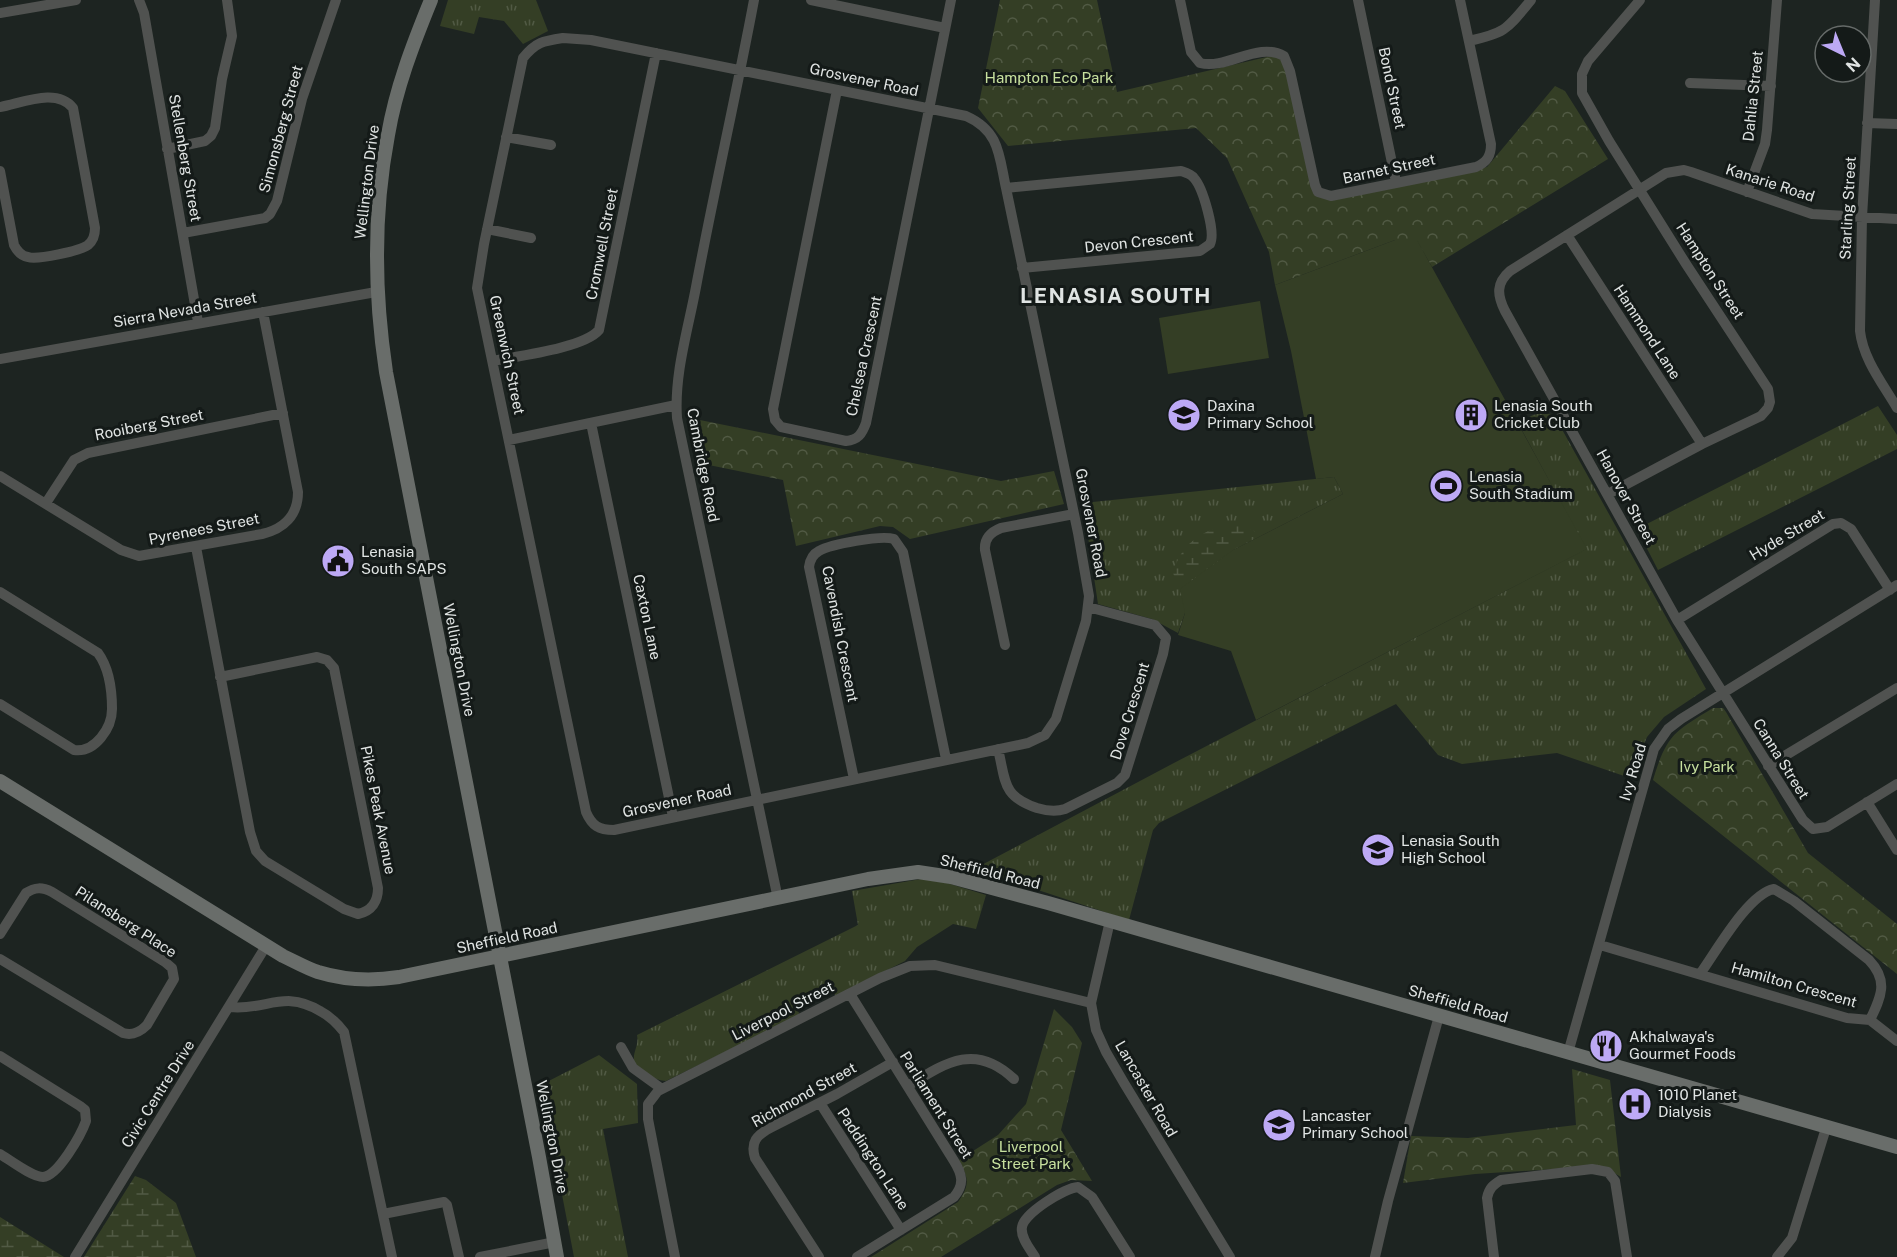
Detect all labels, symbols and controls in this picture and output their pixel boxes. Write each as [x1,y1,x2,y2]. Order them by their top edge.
north arrow [1813,24,1873,84]
street label: Bond Street [1375,45,1410,131]
street label: Dahlia Street [1739,50,1766,142]
text: N [1842,53,1864,76]
street label: Grosvener Road [808,60,920,99]
street label: Simonsberg Street [255,63,306,195]
park label: Hampton Eco Park [984,69,1114,86]
street label: Stellenberg Street [166,93,205,223]
street label: Wellington Drive [351,124,382,240]
street label: Barnet Street [1341,150,1437,187]
street label: Starling Street [1836,156,1859,260]
street label: Kanarie Road [1724,160,1817,205]
street label: Cromwell Street [582,186,621,301]
street label: Hampton Street [1673,219,1748,322]
street label: Devon Crescent [1083,227,1195,256]
street label: Hammond Lane [1611,281,1684,382]
district label: LENASIA SOUTH [1020,283,1212,308]
street label: Sierra Nevada Street [112,288,258,331]
street label: Greenwich Street [487,294,528,416]
street label: Chelsea Crescent [842,294,885,418]
school or university icon: Daxina Primary School [1166,397,1202,433]
place label: Daxina Primary School [1207,397,1313,431]
building icon: Lenasia South Cricket Club [1453,397,1489,433]
place label: Lenasia South Cricket Club [1494,397,1593,431]
street label: Rooiberg Street [93,406,205,443]
street label: Cambridge Road [684,407,723,523]
street label: Hanover Street [1593,446,1660,547]
street label: Grosvener Road [1073,467,1110,579]
sports icon: Lenasia South Stadium [1428,468,1464,504]
place label: Lenasia South Stadium [1469,468,1573,502]
street label: Hyde Street [1746,506,1827,564]
street label: Pyrenees Street [147,509,261,548]
public building icon: Lenasia South SAPS [320,543,356,579]
place label: Lenasia South SAPS [361,543,447,577]
street label: Cavendish Crescent [819,564,862,704]
street label: Caxton Lane [630,573,665,661]
street label: Wellington Drive [440,602,479,718]
street label: Dove Crescent [1107,660,1152,762]
street label: Canna Street [1750,715,1813,802]
street label: Ivy Road [1616,741,1649,803]
street label: Pikes Peak Avenue [358,744,399,876]
park label: Ivy Park [1679,758,1735,775]
street label: Grosvener Road [621,781,733,820]
school or university icon: Lenasia South High School [1360,832,1396,868]
place label: Lenasia South High School [1401,832,1500,866]
street label: Sheffield Road [938,851,1042,892]
street label: Pilansberg Place [72,883,180,961]
street label: Sheffield Road [455,919,559,957]
street label: Hamilton Crescent [1729,958,1859,1011]
street label: Liverpool Street [729,977,837,1044]
street label: Sheffield Road [1406,981,1510,1026]
restaurant icon: Akhalwaya's Gourmet Foods [1588,1028,1624,1064]
place label: Akhalwaya's Gourmet Foods [1629,1028,1736,1062]
street label: Civic Centre Drive [118,1037,198,1151]
street label: Lancaster Road [1112,1038,1181,1140]
street label: Parliament Street [897,1048,976,1162]
street label: Richmond Street [748,1059,859,1130]
street label: Wellington Drive [533,1079,572,1195]
hospital icon: 1010 Planet Dialysis [1617,1086,1653,1122]
place label: 1010 Planet Dialysis [1658,1086,1737,1120]
street label: Paddington Lane [834,1105,913,1213]
school or university icon: Lancaster Primary School [1261,1107,1297,1143]
place label: Lancaster Primary School [1302,1107,1408,1141]
park label: Liverpool Street Park [991,1138,1071,1172]

